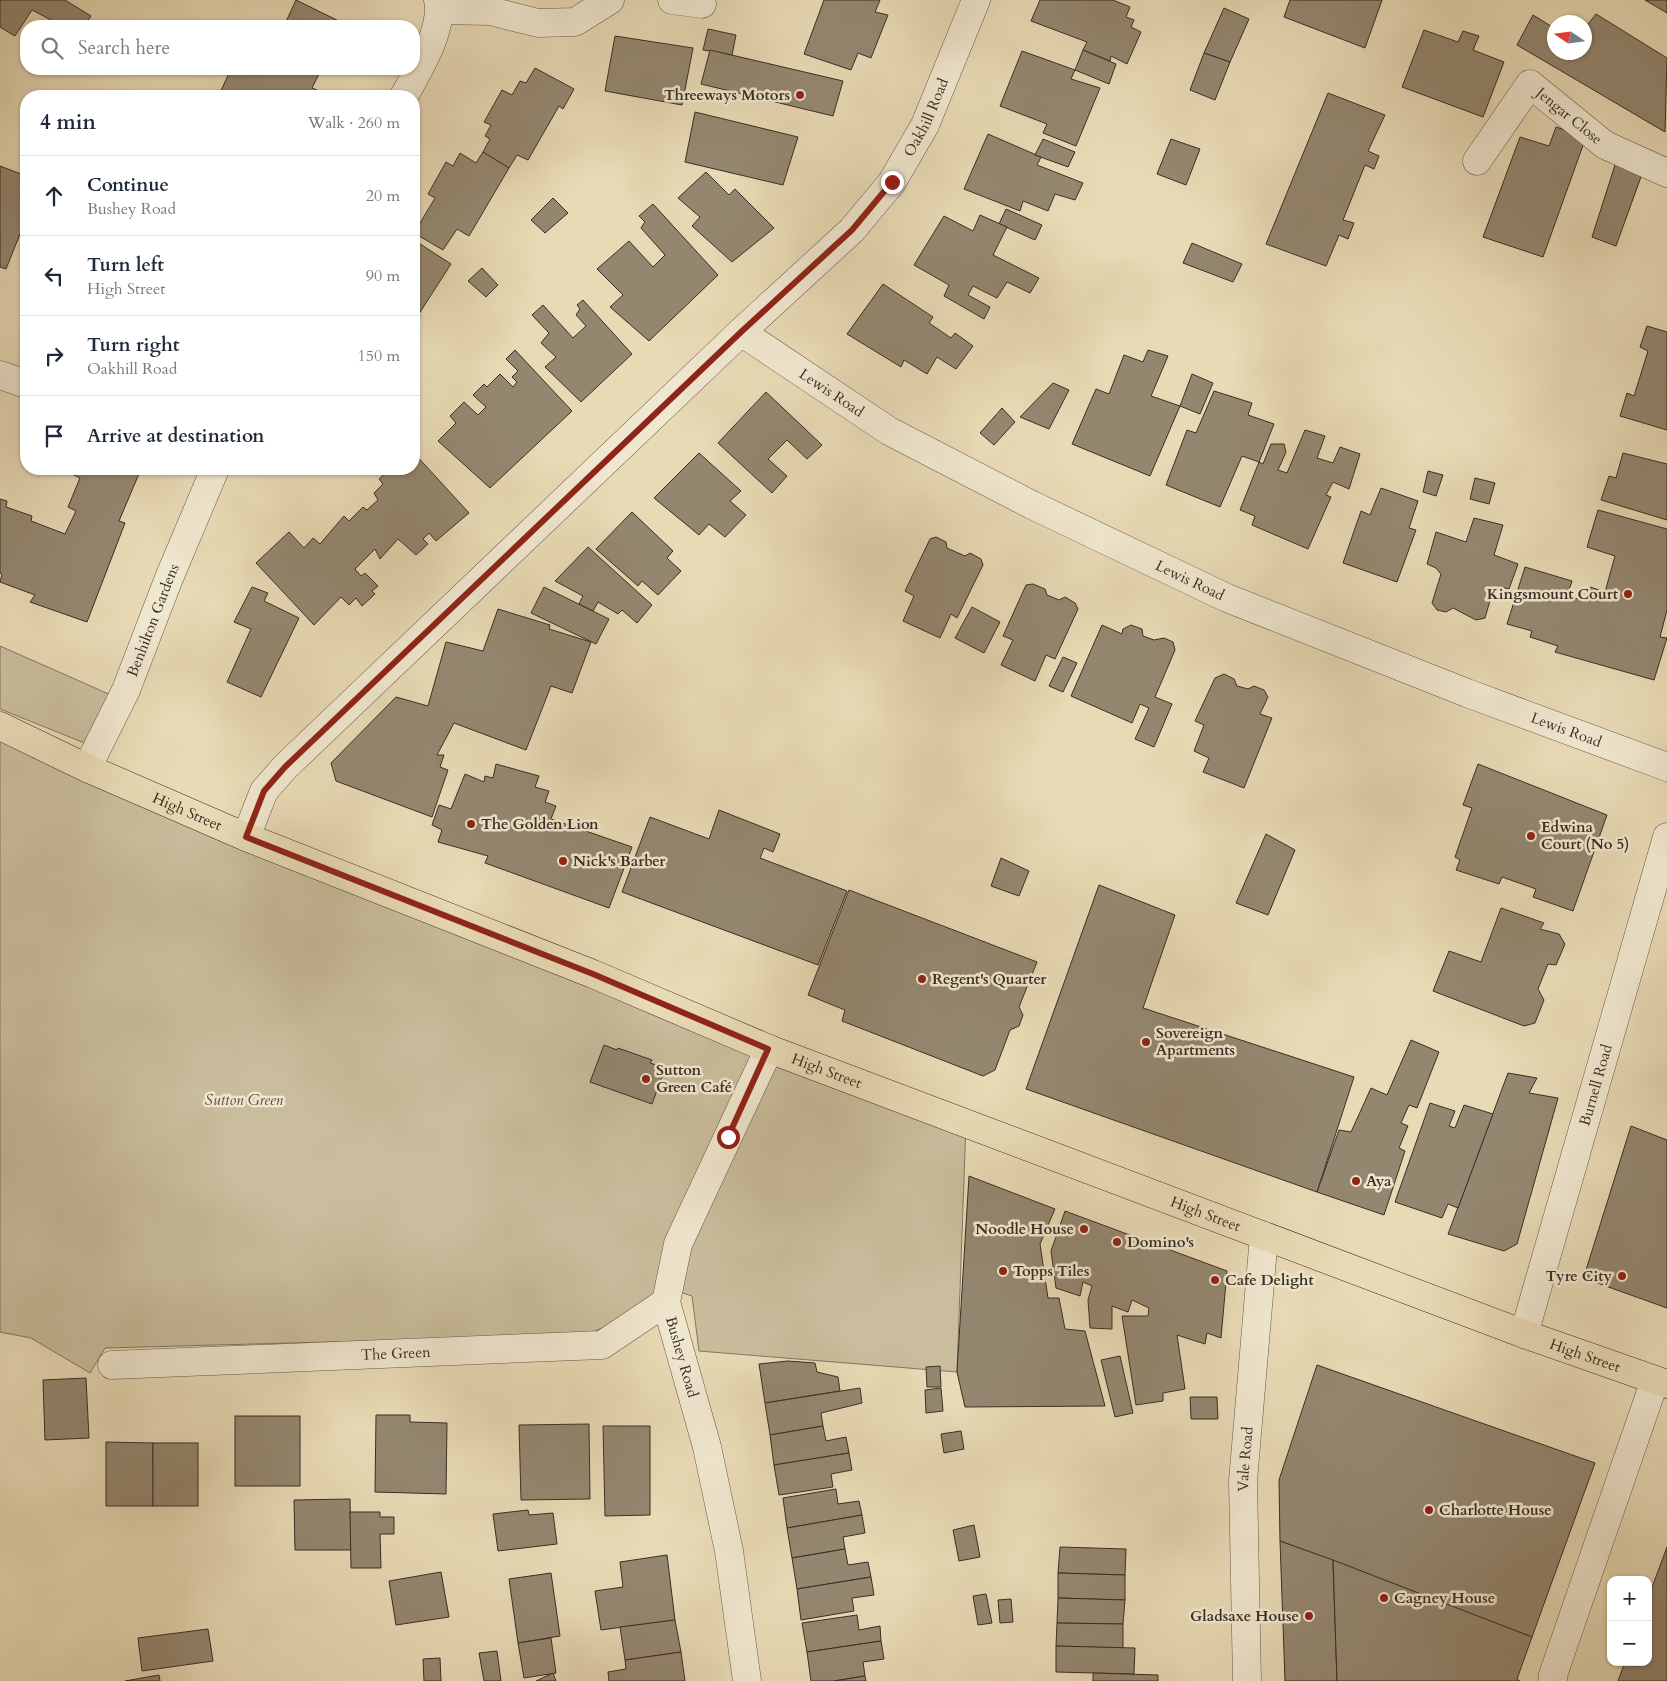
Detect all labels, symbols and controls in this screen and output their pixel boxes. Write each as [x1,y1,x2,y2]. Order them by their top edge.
north arrow [1547,15,1592,60]
search box [20,20,420,75]
icon: search [38,34,66,62]
text: Search here [78,35,170,61]
street label: Oakhill Road [899,75,953,160]
street label: Jengar Close [1530,82,1607,149]
place label: Threeways Motors [664,85,790,105]
marker: Threeways Motors [794,89,806,101]
text: 4 min [40,108,96,137]
text: Walk · 260 m [308,112,400,134]
route end [881,171,904,194]
text: Continue [87,172,169,198]
icon: ahead [40,182,68,210]
text: 20 m [366,185,400,207]
text: Bushey Road [87,198,176,220]
text: Turn left [87,252,164,278]
icon: left [40,262,68,290]
text: 90 m [366,265,400,287]
text: High Street [87,278,165,300]
text: Turn right [87,332,179,358]
icon: right [40,342,68,370]
text: 150 m [358,345,400,367]
text: Oakhill Road [87,358,177,380]
street label: Lewis Road [795,364,868,422]
icon: arrive [40,422,68,450]
text: Arrive at destination [87,423,264,449]
street label: Lewis Road [1152,555,1228,605]
street label: Benhilton Gardens [122,561,184,680]
place label: Kingsmount Court [1487,584,1619,604]
marker: Kingsmount Court [1622,588,1634,600]
street label: Lewis Road [1528,707,1604,752]
street label: High Street [150,788,225,835]
place label: The Golden Lion [481,814,599,834]
place label: Edwina Court (No 5) [1541,817,1629,854]
marker: The Golden Lion [465,818,477,830]
marker: Edwina Court (No 5) [1525,830,1537,842]
place label: Nick's Barber [573,851,666,871]
marker: Nick's Barber [557,855,569,867]
place label: Regent's Quarter [932,969,1047,989]
marker: Regent's Quarter [916,973,928,985]
place label: Sovereign Apartments [1156,1023,1235,1060]
marker: Sovereign Apartments [1140,1036,1152,1048]
street label: Burnell Road [1574,1042,1617,1128]
street label: High Street [789,1048,865,1093]
place label: Sutton Green Café [656,1060,732,1097]
marker: Sutton Green Café [640,1073,652,1085]
park label: Sutton Green [205,1090,284,1110]
route start [717,1126,740,1149]
place label: Aya [1366,1171,1392,1191]
marker: Aya [1350,1175,1362,1187]
street label: High Street [1168,1191,1244,1236]
place label: Noodle House [975,1219,1074,1239]
marker: Noodle House [1078,1223,1090,1235]
place label: Domino's [1127,1232,1194,1252]
marker: Domino's [1111,1236,1123,1248]
place label: Topps Tiles [1013,1261,1090,1281]
marker: Topps Tiles [997,1265,1009,1277]
place label: Tyre City [1546,1266,1612,1286]
place label: Cafe Delight [1225,1270,1314,1290]
marker: Tyre City [1616,1270,1628,1282]
marker: Cafe Delight [1209,1274,1221,1286]
street label: Bushey Road [661,1314,703,1400]
street label: High Street [1547,1334,1623,1377]
street label: The Green [361,1342,431,1365]
street label: Vale Road [1233,1426,1258,1492]
place label: Charlotte House [1439,1500,1552,1520]
marker: Charlotte House [1423,1504,1435,1516]
map controls [1607,1576,1652,1666]
button: + [1607,1576,1652,1621]
place label: Cagney House [1394,1588,1495,1608]
marker: Cagney House [1378,1592,1390,1604]
place label: Gladsaxe House [1190,1606,1299,1626]
marker: Gladsaxe House [1303,1610,1315,1622]
button: − [1607,1621,1652,1666]

